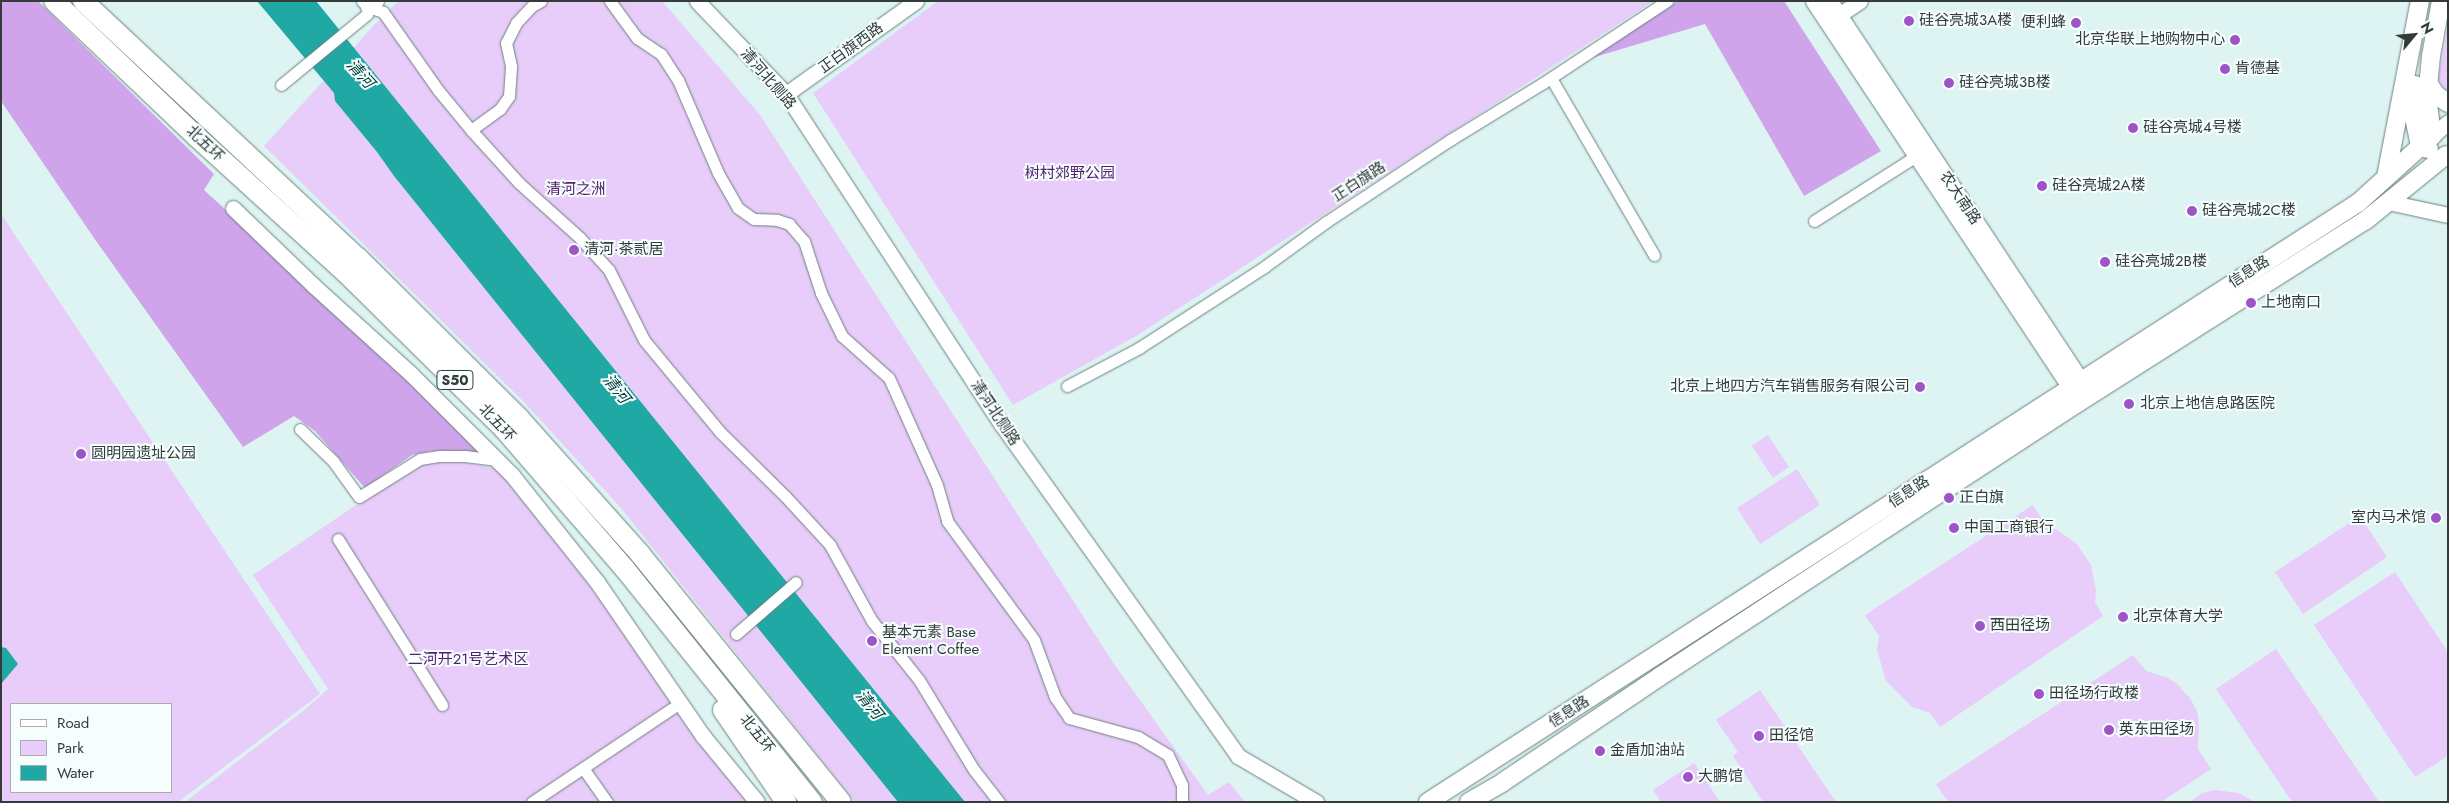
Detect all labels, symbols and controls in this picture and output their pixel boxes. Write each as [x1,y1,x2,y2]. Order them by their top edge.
north arrow [2389,10,2439,60]
place label: 硅谷亮城3A楼 [1919,12,2012,30]
place label: 便利蜂 [2021,14,2066,32]
marker: 硅谷亮城3A楼 [1903,15,1915,27]
marker: 便利蜂 [2070,17,2082,29]
text: N [2416,18,2439,38]
street label: 正白旗西路 [815,19,887,77]
place label: 北京华联上地购物中心 [2075,31,2225,49]
marker: 北京华联上地购物中心 [2229,34,2241,46]
street label: 清河北侧路 [737,45,799,113]
water label: 清河 [342,56,378,92]
place label: 肯德基 [2235,60,2280,78]
marker: 肯德基 [2219,63,2231,75]
place label: 硅谷亮城3B楼 [1959,74,2051,92]
marker: 硅谷亮城3B楼 [1943,77,1955,89]
place label: 硅谷亮城4号楼 [2143,119,2242,137]
street label: 北五环 [182,122,228,166]
marker: 硅谷亮城4号楼 [2127,122,2139,134]
street label: 正白旗路 [1329,158,1389,206]
park label: 树村郊野公园 [1025,165,1115,183]
street label: 农大南路 [1936,168,1984,228]
place label: 硅谷亮城2A楼 [2052,177,2145,195]
marker: 硅谷亮城2A楼 [2036,180,2048,192]
park label: 清河之洲 [546,181,606,199]
place label: 硅谷亮城2C楼 [2202,202,2296,220]
marker: 硅谷亮城2C楼 [2186,205,2198,217]
place label: 清河·茶贰居 [584,241,663,259]
marker: 清河·茶贰居 [568,244,580,256]
street label: 信息路 [2225,252,2273,292]
place label: 硅谷亮城2B楼 [2115,253,2207,271]
marker: 硅谷亮城2B楼 [2099,256,2111,268]
place label: 上地南口 [2261,294,2321,312]
marker: 上地南口 [2245,297,2257,309]
road number: S50 [436,368,474,392]
water label: 清河 [598,371,634,407]
street label: 清河北侧路 [967,377,1023,449]
place label: 北京上地四方汽车销售服务有限公司 [1670,378,1910,396]
marker: 北京上地四方汽车销售服务有限公司 [1914,381,1926,393]
place label: 北京上地信息路医院 [2140,395,2275,413]
marker: 北京上地信息路医院 [2122,397,2136,411]
street label: 北五环 [475,401,519,445]
place label: 圆明园遗址公园 [91,445,196,463]
marker: 圆明园遗址公园 [75,448,87,460]
street label: 信息路 [1885,472,1933,512]
place label: 正白旗 [1959,489,2004,507]
marker: 正白旗 [1943,492,1955,504]
place label: 室内马术馆 [2351,509,2426,527]
marker: 室内马术馆 [2430,512,2442,524]
place label: 中国工商银行 [1964,519,2054,537]
marker: 中国工商银行 [1948,522,1960,534]
place label: 北京体育大学 [2133,608,2223,626]
marker: 北京体育大学 [2117,611,2129,623]
place label: 西田径场 [1990,617,2050,635]
marker: 西田径场 [1974,620,1986,632]
place label: 基本元素 Base Element Coffee [882,623,979,658]
marker: 基本元素 Base Element Coffee [866,635,878,647]
park label: 二河开21号艺术区 [408,651,528,669]
place label: 田径场行政楼 [2049,685,2139,703]
water label: 清河 [851,687,887,723]
marker: 田径场行政楼 [2033,688,2045,700]
street label: 信息路 [1545,692,1593,732]
legend [10,703,172,793]
street label: 北五环 [736,711,778,757]
text: Road [57,712,89,734]
place label: 英东田径场 [2119,721,2194,739]
marker: 英东田径场 [2103,724,2115,736]
place label: 田径馆 [1769,727,1814,745]
marker: 田径馆 [1753,730,1765,742]
text: Park [57,737,84,759]
place label: 金盾加油站 [1610,742,1685,760]
marker: 金盾加油站 [1594,745,1606,757]
text: Water [57,762,94,784]
place label: 大鹏馆 [1698,768,1743,786]
marker: 大鹏馆 [1682,771,1694,783]

